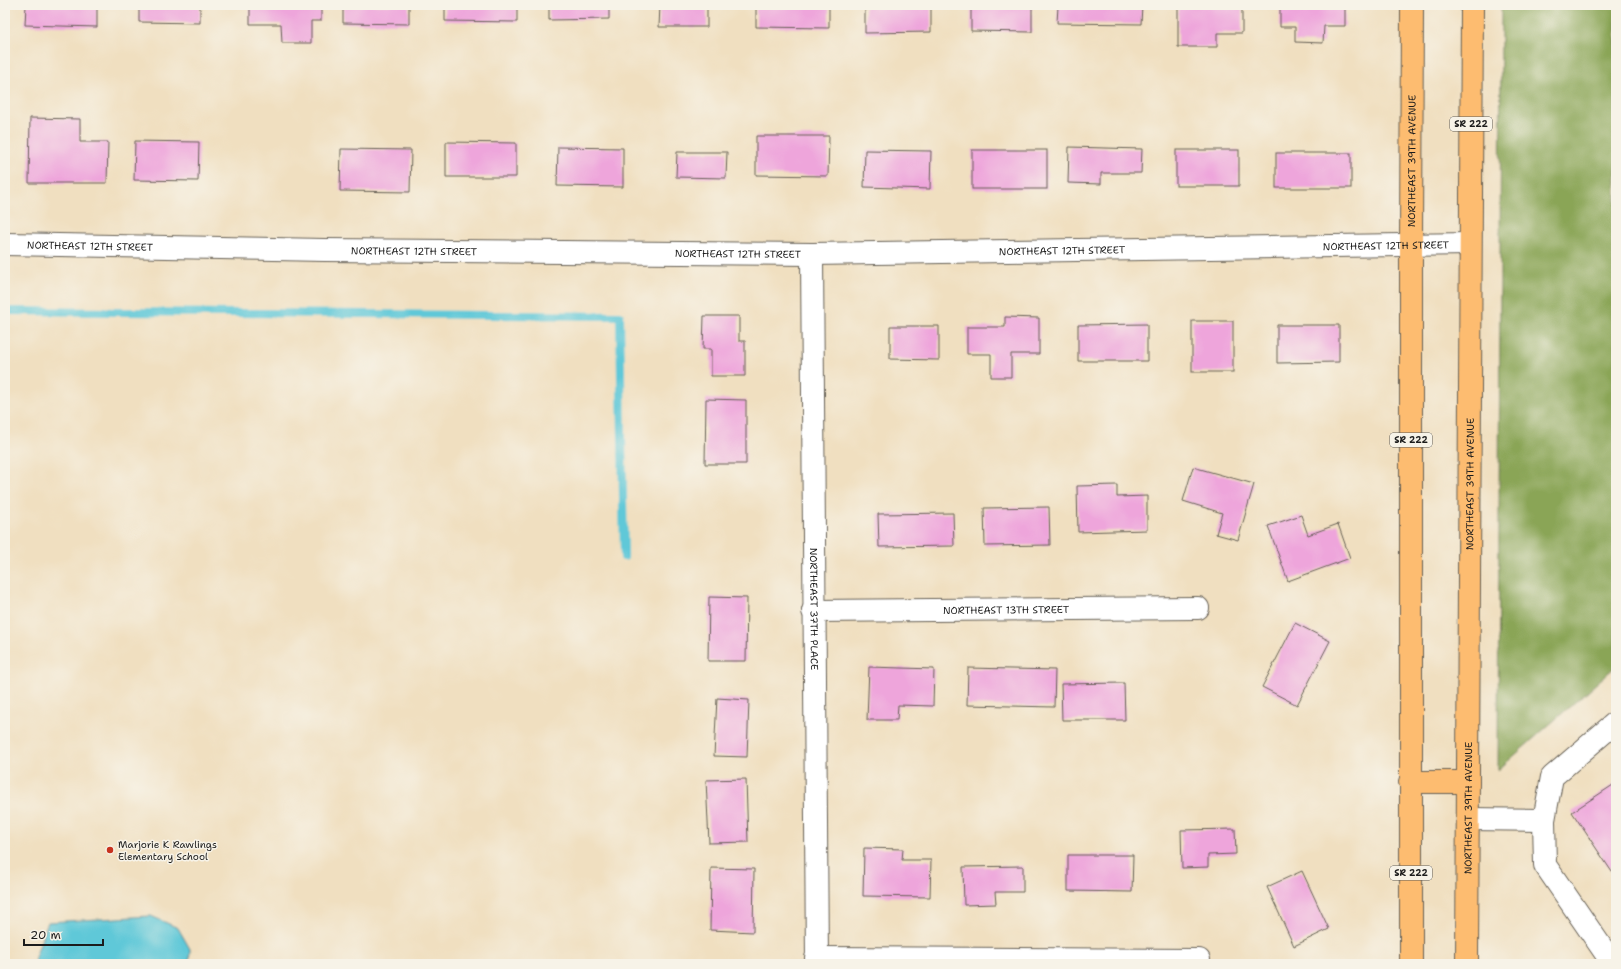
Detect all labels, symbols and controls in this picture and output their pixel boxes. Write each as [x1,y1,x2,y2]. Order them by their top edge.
street label: NORTHEAST 39TH AVENUE [1405,95,1418,227]
road number: SR 222 [1450,117,1492,131]
street label: NORTHEAST 12TH STREET [27,238,153,253]
street label: NORTHEAST 12TH STREET [1323,238,1449,253]
street label: NORTHEAST 12TH STREET [999,243,1125,258]
street label: NORTHEAST 12TH STREET [351,244,477,258]
street label: NORTHEAST 12TH STREET [675,246,801,260]
street label: NORTHEAST 39TH AVENUE [1463,418,1476,550]
road number: SR 222 [1390,433,1432,447]
street label: NORTHEAST 37TH PLACE [808,548,821,670]
street label: NORTHEAST 13TH STREET [943,603,1069,616]
street label: NORTHEAST 39TH AVENUE [1461,742,1475,874]
place label: Marjorie K Rawlings Elementary School [118,838,217,863]
marker: Marjorie K Rawlings Elementary School [105,845,115,855]
road number: SR 222 [1390,866,1432,880]
scale bar [24,921,103,947]
text: 20 m [30,927,61,943]

